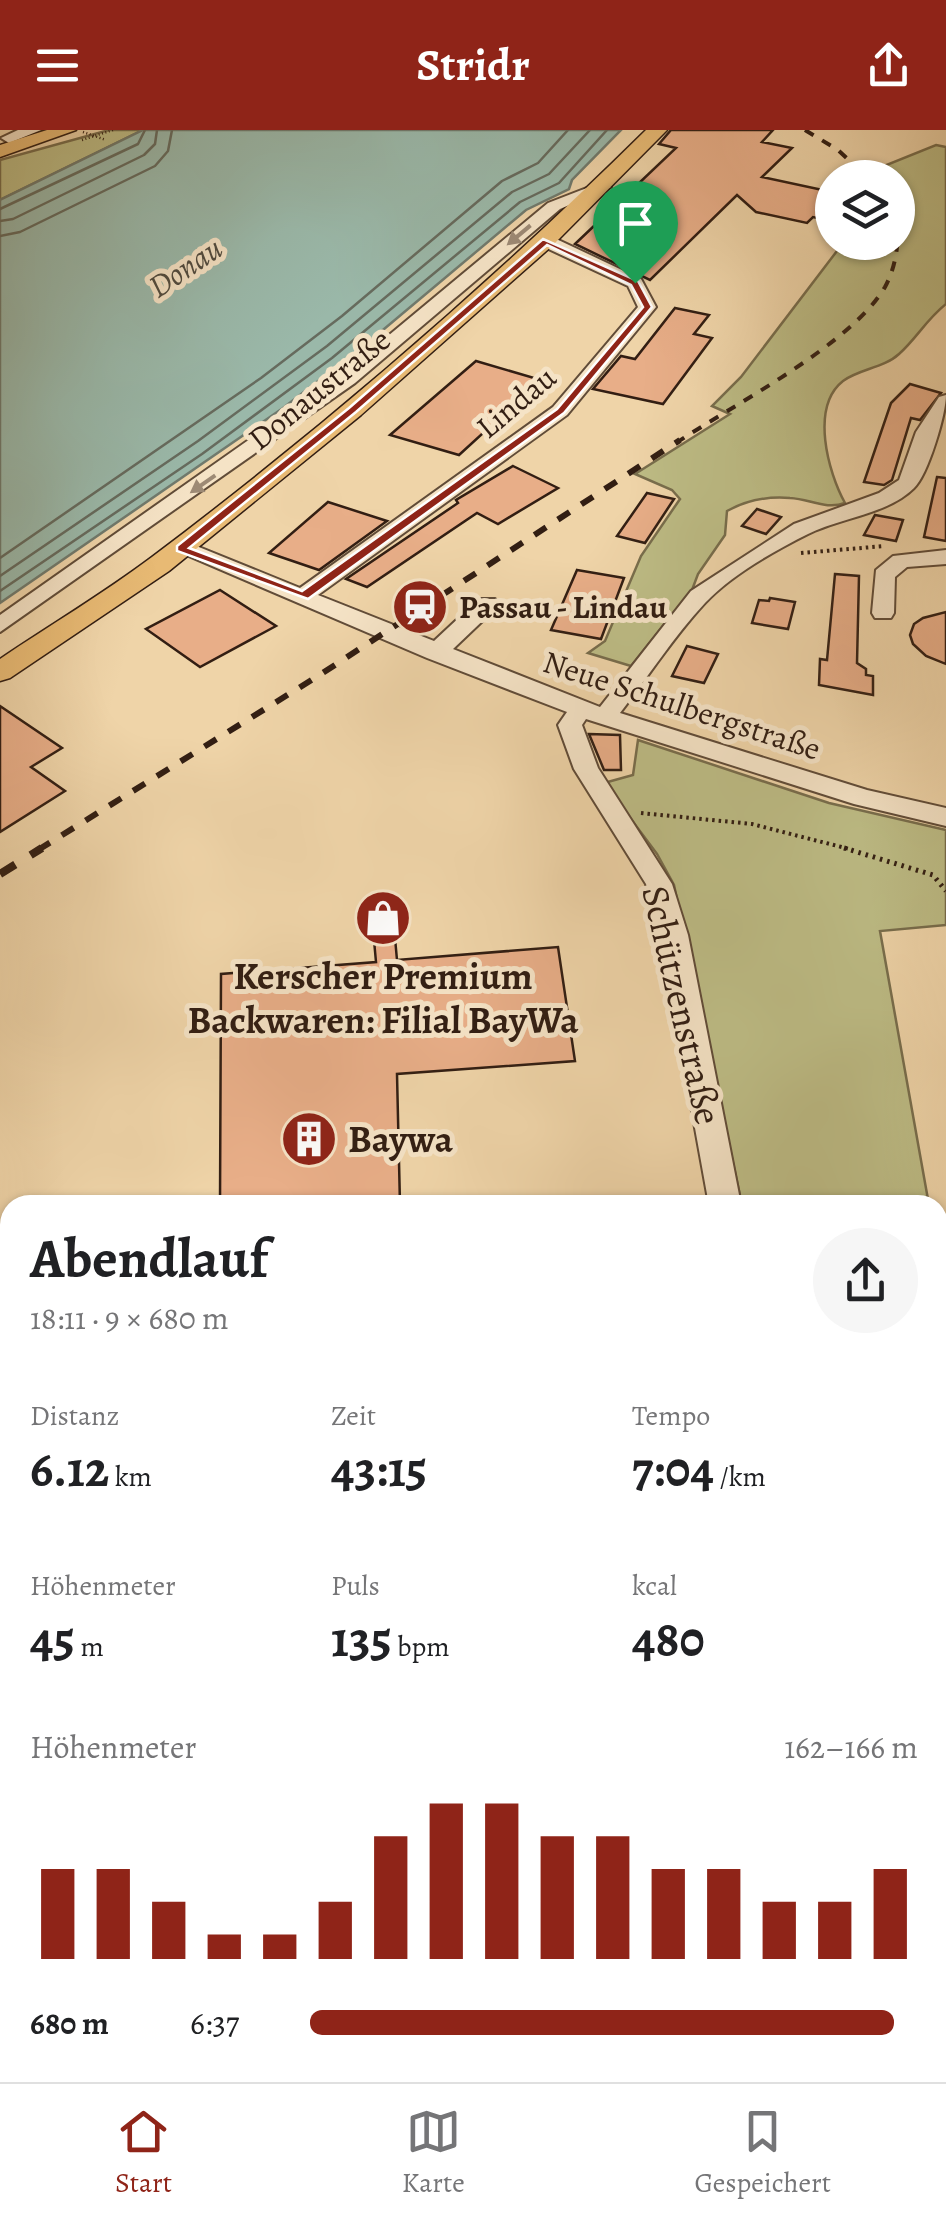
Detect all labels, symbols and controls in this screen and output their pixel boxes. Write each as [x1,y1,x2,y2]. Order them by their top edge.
text: Stridr [416,34,530,96]
icon: menu [30,38,85,93]
icon: share [861,38,916,93]
map controls [815,160,915,260]
button: layers [815,160,915,260]
pin [593,181,678,284]
icon: arrive [608,196,663,251]
one-way arrow [507,224,532,246]
water label: Donau [139,226,231,308]
street label: Donaustraße [238,318,400,460]
street label: Lindau [467,355,566,448]
one-way arrow [190,473,216,493]
station icon: Passau - Lindau [390,577,450,637]
place label: Passau - Lindau [459,585,667,629]
street label: Neue Schulbergstraße [538,639,826,771]
street label: Schützenstraße [629,881,735,1129]
shop icon: Kerscher Premium Backwaren: Filial BayWa [353,888,413,948]
place label: Kerscher Premium Backwaren: Filial BayWa [187,950,579,1046]
building icon: Baywa [279,1109,339,1169]
place label: Baywa [348,1113,454,1165]
text: Abendlauf [30,1221,268,1296]
button: share [813,1228,918,1333]
text: 18:11 · 9 × 680 m [30,1296,229,1340]
text: Distanz [30,1397,119,1435]
text: Zeit [331,1397,376,1435]
text: Tempo [632,1397,710,1435]
text: 6.12 [30,1435,109,1503]
text: 43:15 [331,1435,427,1503]
text: 7:04 [632,1435,714,1503]
text: km [109,1458,152,1496]
text: /km [714,1458,766,1496]
text: Höhenmeter [30,1567,176,1605]
text: Puls [331,1567,380,1605]
text: kcal [632,1567,677,1605]
text: 45 [30,1605,75,1673]
text: 135 [331,1605,392,1673]
text: 480 [632,1605,705,1673]
text: m [75,1628,104,1666]
text: bpm [392,1628,450,1666]
text: Höhenmeter [30,1725,197,1769]
text: 162–166 m [784,1725,918,1769]
text: 680 m [30,2001,109,2045]
text: 6:37 [190,2001,239,2045]
tab: Start [115,2104,172,2202]
tab: Karte [402,2104,465,2202]
tab: Gespeichert [695,2104,831,2202]

